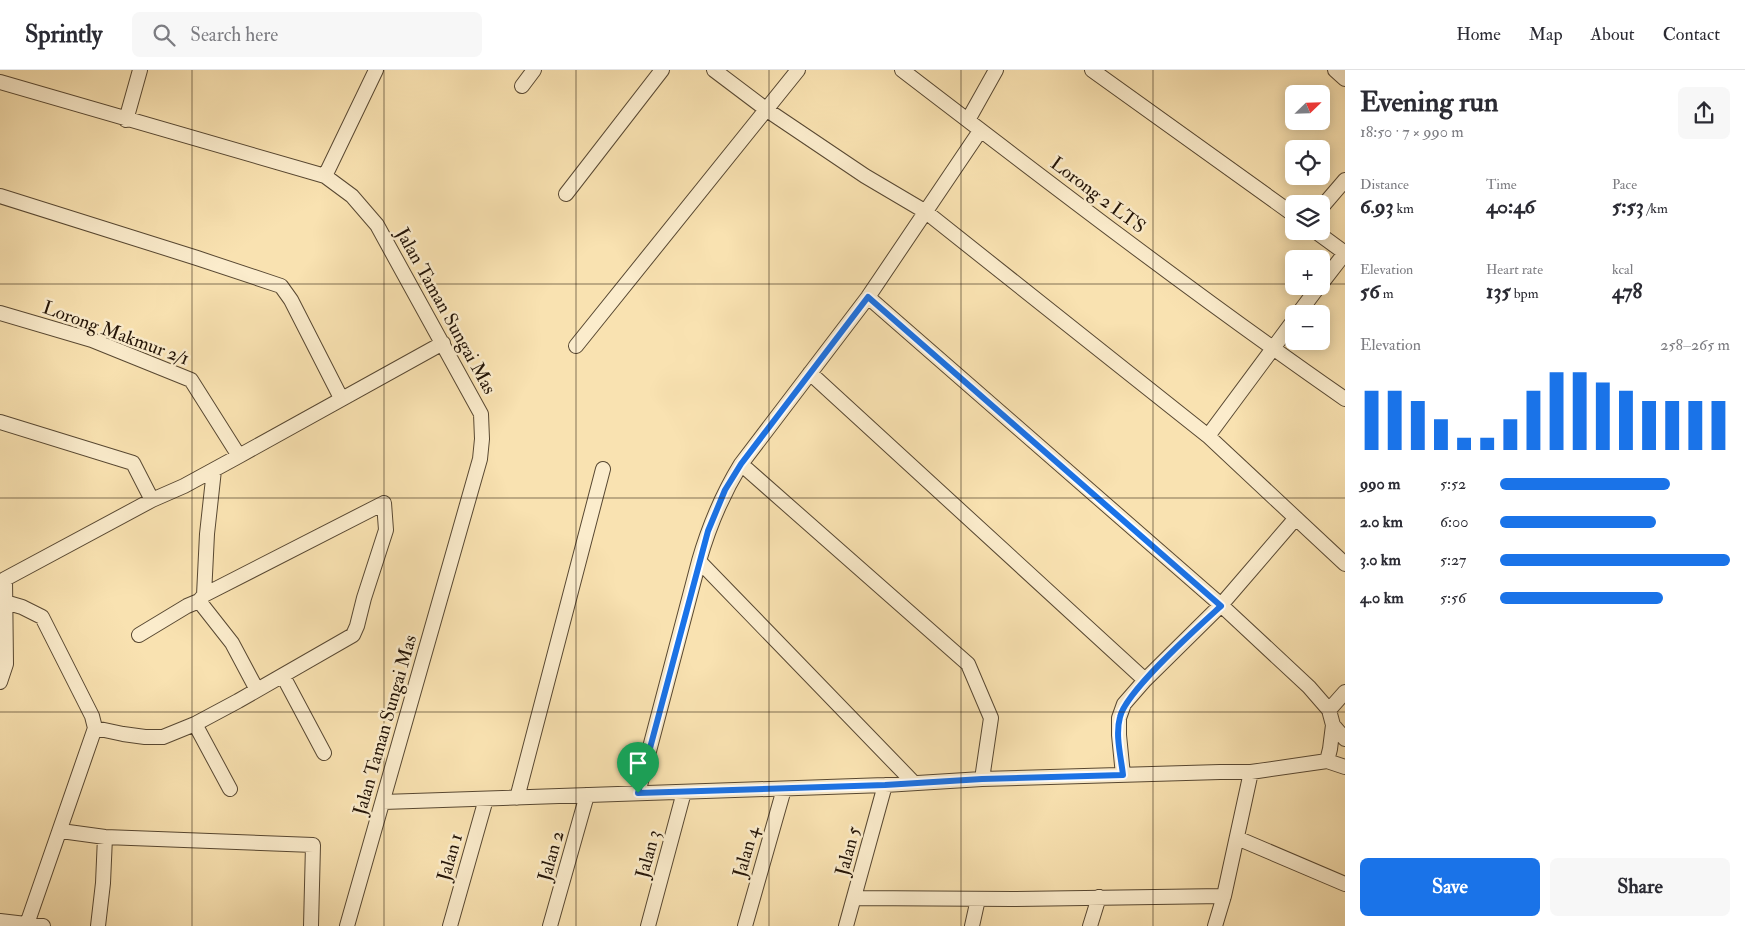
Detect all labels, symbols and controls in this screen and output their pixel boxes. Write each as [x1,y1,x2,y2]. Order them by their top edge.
search box [132,12,482,57]
text: Sprintly [25,19,102,50]
icon: search [150,21,178,49]
text: Search here [190,23,278,47]
text: Home [1456,23,1501,46]
text: Map [1529,23,1563,46]
text: About [1591,23,1635,46]
text: Contact [1663,23,1720,46]
north arrow [1285,85,1330,130]
map controls [1285,85,1330,350]
text: Evening run [1360,85,1498,120]
button: share [1678,87,1730,139]
text: 18:50 · 7 × 990 m [1360,122,1464,142]
button: locate [1285,140,1330,185]
street label: Lorong 2 LTS [1046,151,1150,239]
text: Distance [1360,176,1409,193]
text: Time [1486,176,1517,193]
text: Pace [1612,176,1637,193]
text: 6.93 [1360,193,1393,220]
text: 40:46 [1486,193,1535,220]
text: 5:53 [1612,193,1644,220]
button: layers [1285,195,1330,240]
text: km [1393,200,1414,217]
text: /km [1644,200,1668,217]
street label: Jalan Taman Sungai Mas [390,223,502,398]
button: + [1285,250,1330,295]
text: Elevation [1360,261,1413,278]
text: Heart rate [1486,261,1543,278]
text: kcal [1612,261,1633,278]
text: 56 [1360,278,1380,305]
text: 135 [1486,278,1511,305]
text: 478 [1612,278,1642,305]
text: m [1380,285,1394,302]
text: bpm [1511,285,1539,302]
street label: Lorong Makmur 2/1 [39,295,193,371]
button: − [1285,305,1330,350]
text: Elevation [1360,335,1421,355]
text: 258–265 m [1660,335,1730,355]
text: 990 m [1360,474,1400,494]
text: 5:52 [1440,474,1466,494]
text: 2.0 km [1360,512,1403,532]
text: 6:00 [1440,512,1468,532]
text: 3.0 km [1360,550,1401,570]
text: 5:27 [1440,550,1466,570]
text: 4.0 km [1360,588,1404,608]
text: 5:56 [1440,588,1466,608]
street label: Jalan Taman Sungai Mas [347,632,422,819]
pin [617,742,659,793]
icon: arrive [624,749,652,777]
street label: Jalan 4 [727,823,765,881]
street label: Jalan 5 [830,823,866,879]
street label: Jalan 3 [630,827,666,882]
street label: Jalan 2 [532,828,570,885]
street label: Jalan 1 [432,830,468,885]
button: Save [1360,858,1540,916]
button: Share [1550,858,1730,916]

